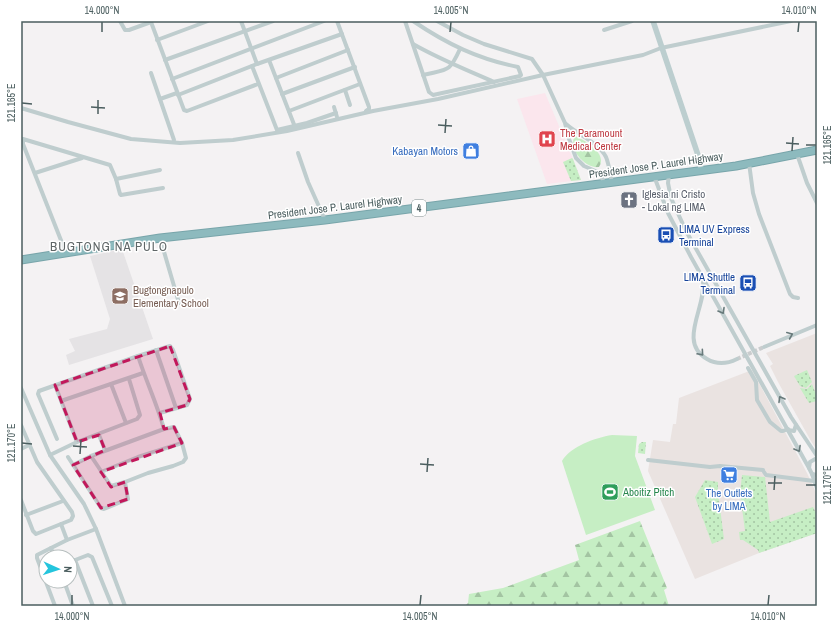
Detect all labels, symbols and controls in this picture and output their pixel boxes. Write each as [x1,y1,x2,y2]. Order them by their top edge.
text: 14.000°N [85,4,120,17]
text: 14.005°N [434,4,469,17]
text: 14.010°N [782,4,817,17]
text: 121.165°E [5,83,18,123]
text: 121.165°E [821,125,834,165]
place label: The Paramount Medical Center [560,126,623,153]
hospital icon: The Paramount Medical Center [537,129,557,149]
shop icon: Kabayan Motors [461,141,481,161]
place label: Kabayan Motors [392,144,458,158]
street label: President Jose P. Laurel Highway [588,149,724,181]
place label: Iglesia ni Cristo - Lokal ng LIMA [642,187,706,214]
church icon: Iglesia ni Cristo - Lokal ng LIMA [619,190,639,210]
street label: President Jose P. Laurel Highway [267,192,403,222]
road number: 4 [412,200,426,216]
place label: LIMA UV Express Terminal [679,222,750,249]
bus stop icon: LIMA UV Express Terminal [656,225,676,245]
district label: BUGTONG NA PULO [50,238,168,255]
place label: LIMA Shuttle Terminal [684,270,735,297]
bus stop icon: LIMA Shuttle Terminal [738,273,758,293]
place label: Bugtongnapulo Elementary School [133,283,209,310]
school or university icon: Bugtongnapulo Elementary School [110,286,130,306]
one-way arrow [717,307,724,314]
one-way arrow [786,332,794,340]
one-way arrow [697,349,704,356]
one-way arrow [778,396,785,403]
text: 121.170°E [5,423,18,463]
one-way arrow [794,445,801,452]
supermarket icon: The Outlets by LIMA [719,465,739,485]
text: 121.170°E [821,465,834,505]
sports icon: Aboitiz Pitch [600,482,620,502]
place label: Aboitiz Pitch [622,485,674,499]
place label: The Outlets by LIMA [706,486,753,513]
north arrow [38,549,78,589]
text: N [61,566,75,573]
text: 14.000°N [55,610,90,623]
text: 14.005°N [403,610,438,623]
text: 14.010°N [751,610,786,623]

